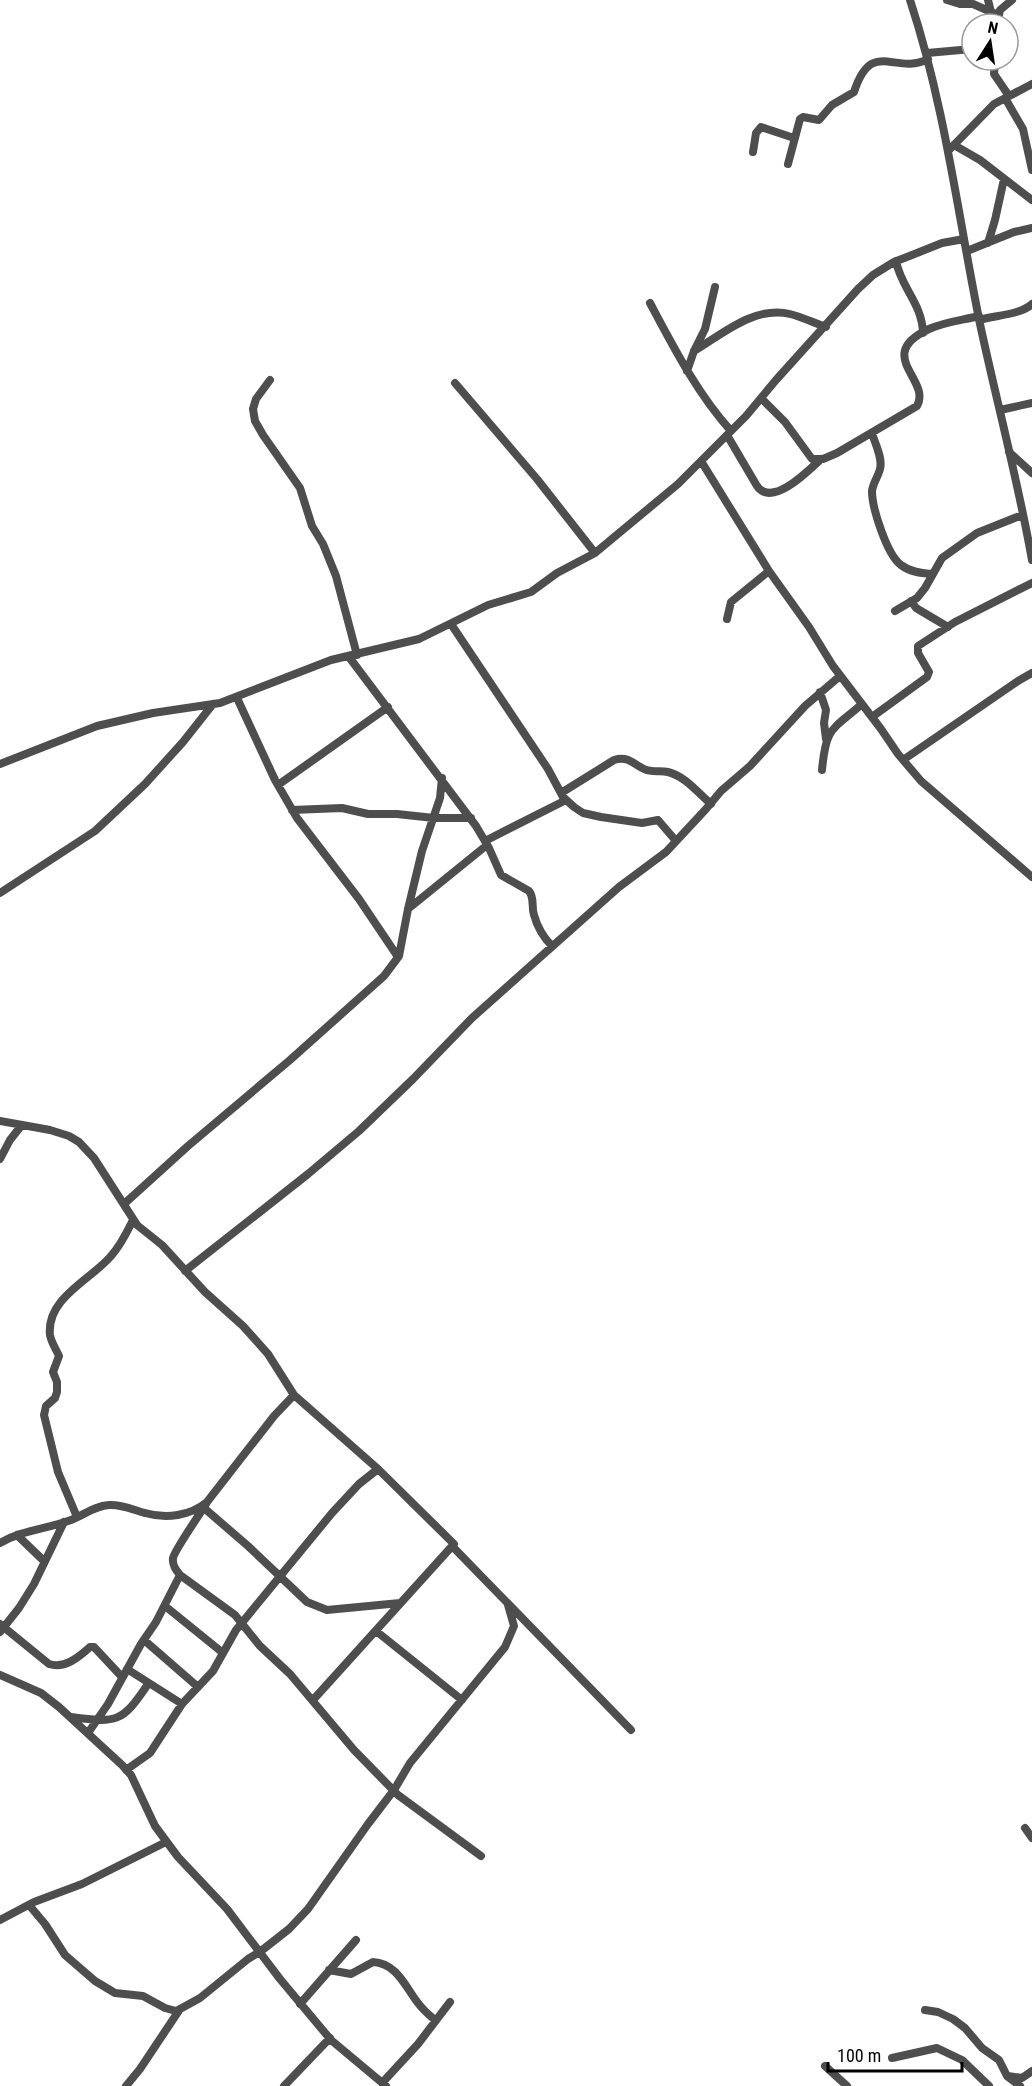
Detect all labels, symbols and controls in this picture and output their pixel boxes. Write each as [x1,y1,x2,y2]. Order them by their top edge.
north arrow [960,12,1020,72]
text: N [986,18,1000,38]
scale bar [828,2035,962,2073]
text: 100 m [837,2045,881,2066]

